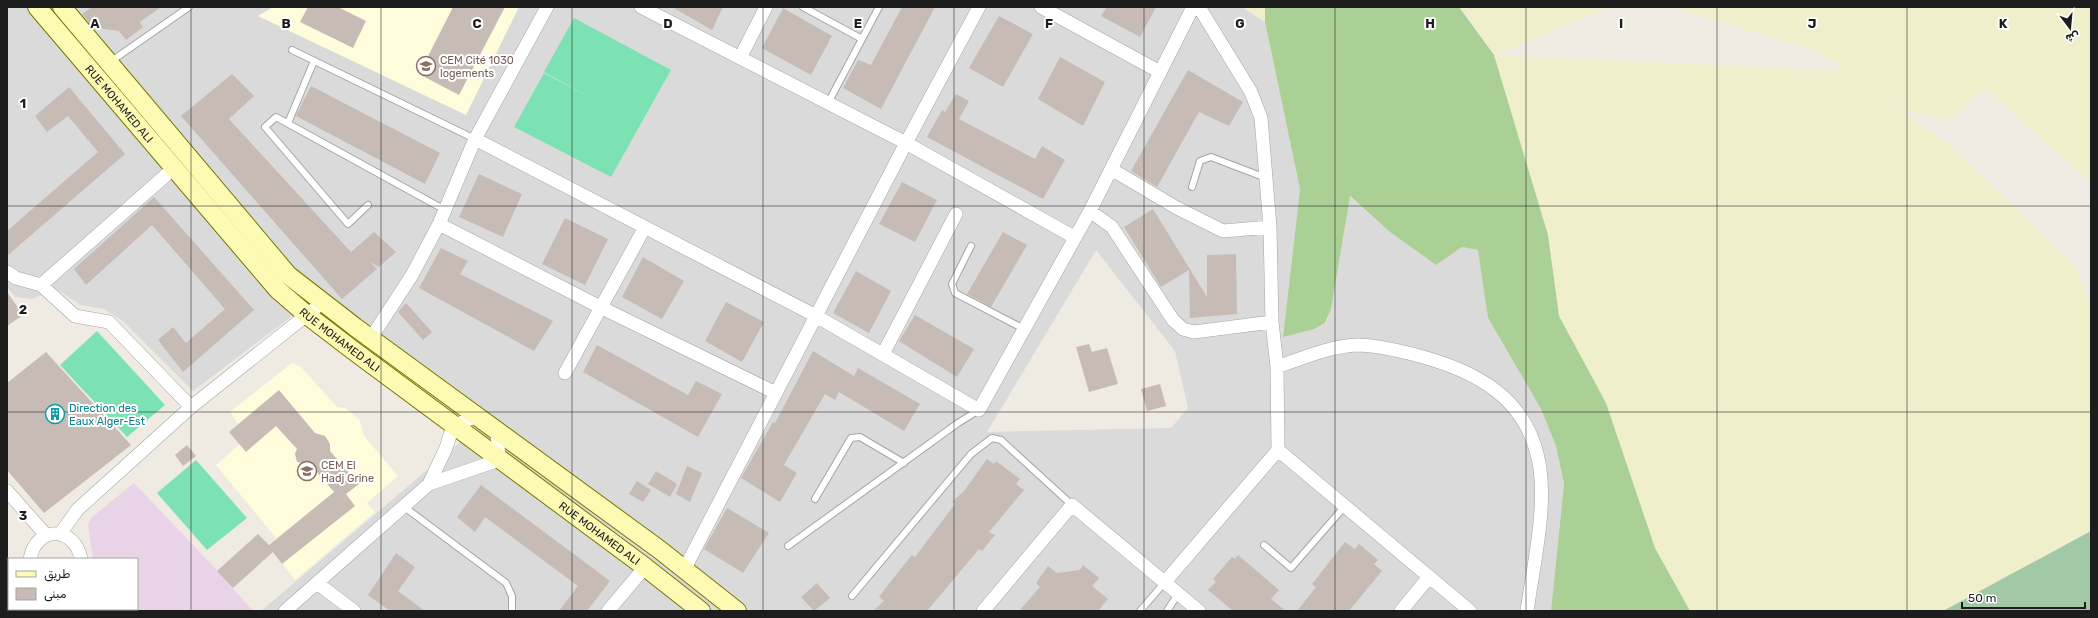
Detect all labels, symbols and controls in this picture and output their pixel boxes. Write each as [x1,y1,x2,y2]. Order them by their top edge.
north arrow [2050,8,2090,48]
text: A [90,16,100,31]
text: B [281,16,291,31]
text: C [472,16,482,31]
text: D [663,16,673,31]
text: E [854,16,862,31]
text: F [1045,16,1053,31]
text: G [1235,16,1245,31]
text: H [1425,16,1435,31]
text: I [1619,16,1623,31]
text: J [1808,16,1816,31]
text: K [1999,16,2008,31]
text: ش [2064,29,2081,45]
place label: CEM Cité 1030 logements [440,54,514,80]
school or university icon: CEM Cité 1030 logements [415,55,437,77]
street label: RUE MOHAMED ALI [83,62,156,145]
text: 1 [20,96,26,111]
text: 2 [19,302,27,317]
street label: RUE MOHAMED ALI [297,305,382,374]
place label: Direction des Eaux Alger-Est [69,402,146,428]
building icon: Direction des Eaux Alger-Est [44,403,66,425]
place label: CEM El Hadj Grine [321,459,374,485]
school or university icon: CEM El Hadj Grine [296,460,318,482]
street label: RUE MOHAMED ALI [556,499,643,568]
text: 3 [19,508,28,523]
legend [8,558,138,610]
text: طريق [44,567,70,582]
scale bar [1962,584,2085,610]
text: مبنى [44,587,67,602]
text: 50 m [1968,591,1996,605]

